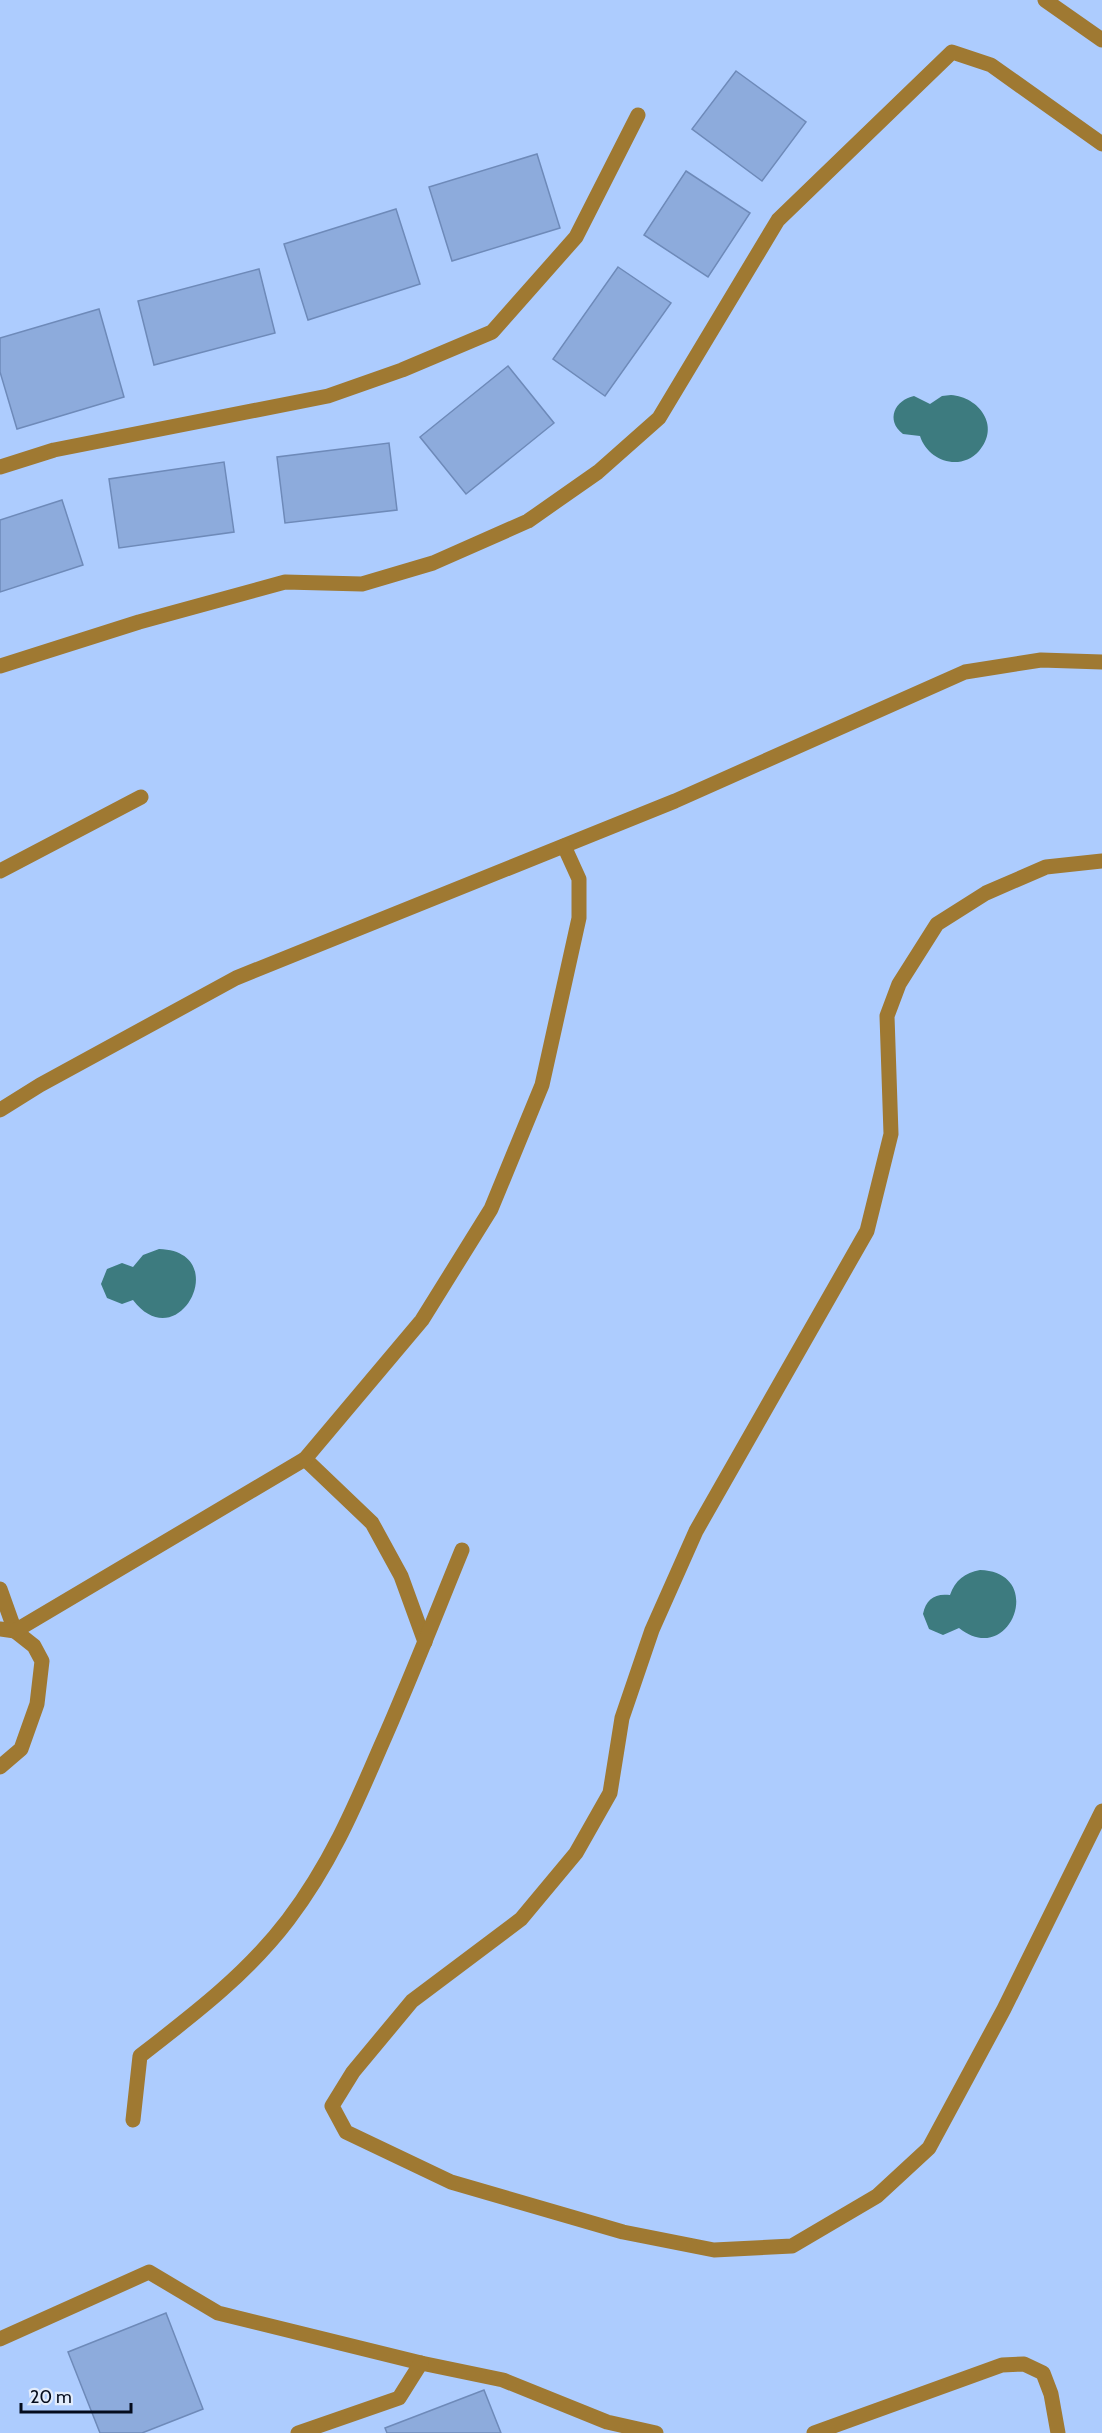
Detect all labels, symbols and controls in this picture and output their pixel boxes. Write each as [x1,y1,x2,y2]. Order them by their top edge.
scale bar [21,2376,130,2414]
text: 20 m [30,2386,72,2408]

